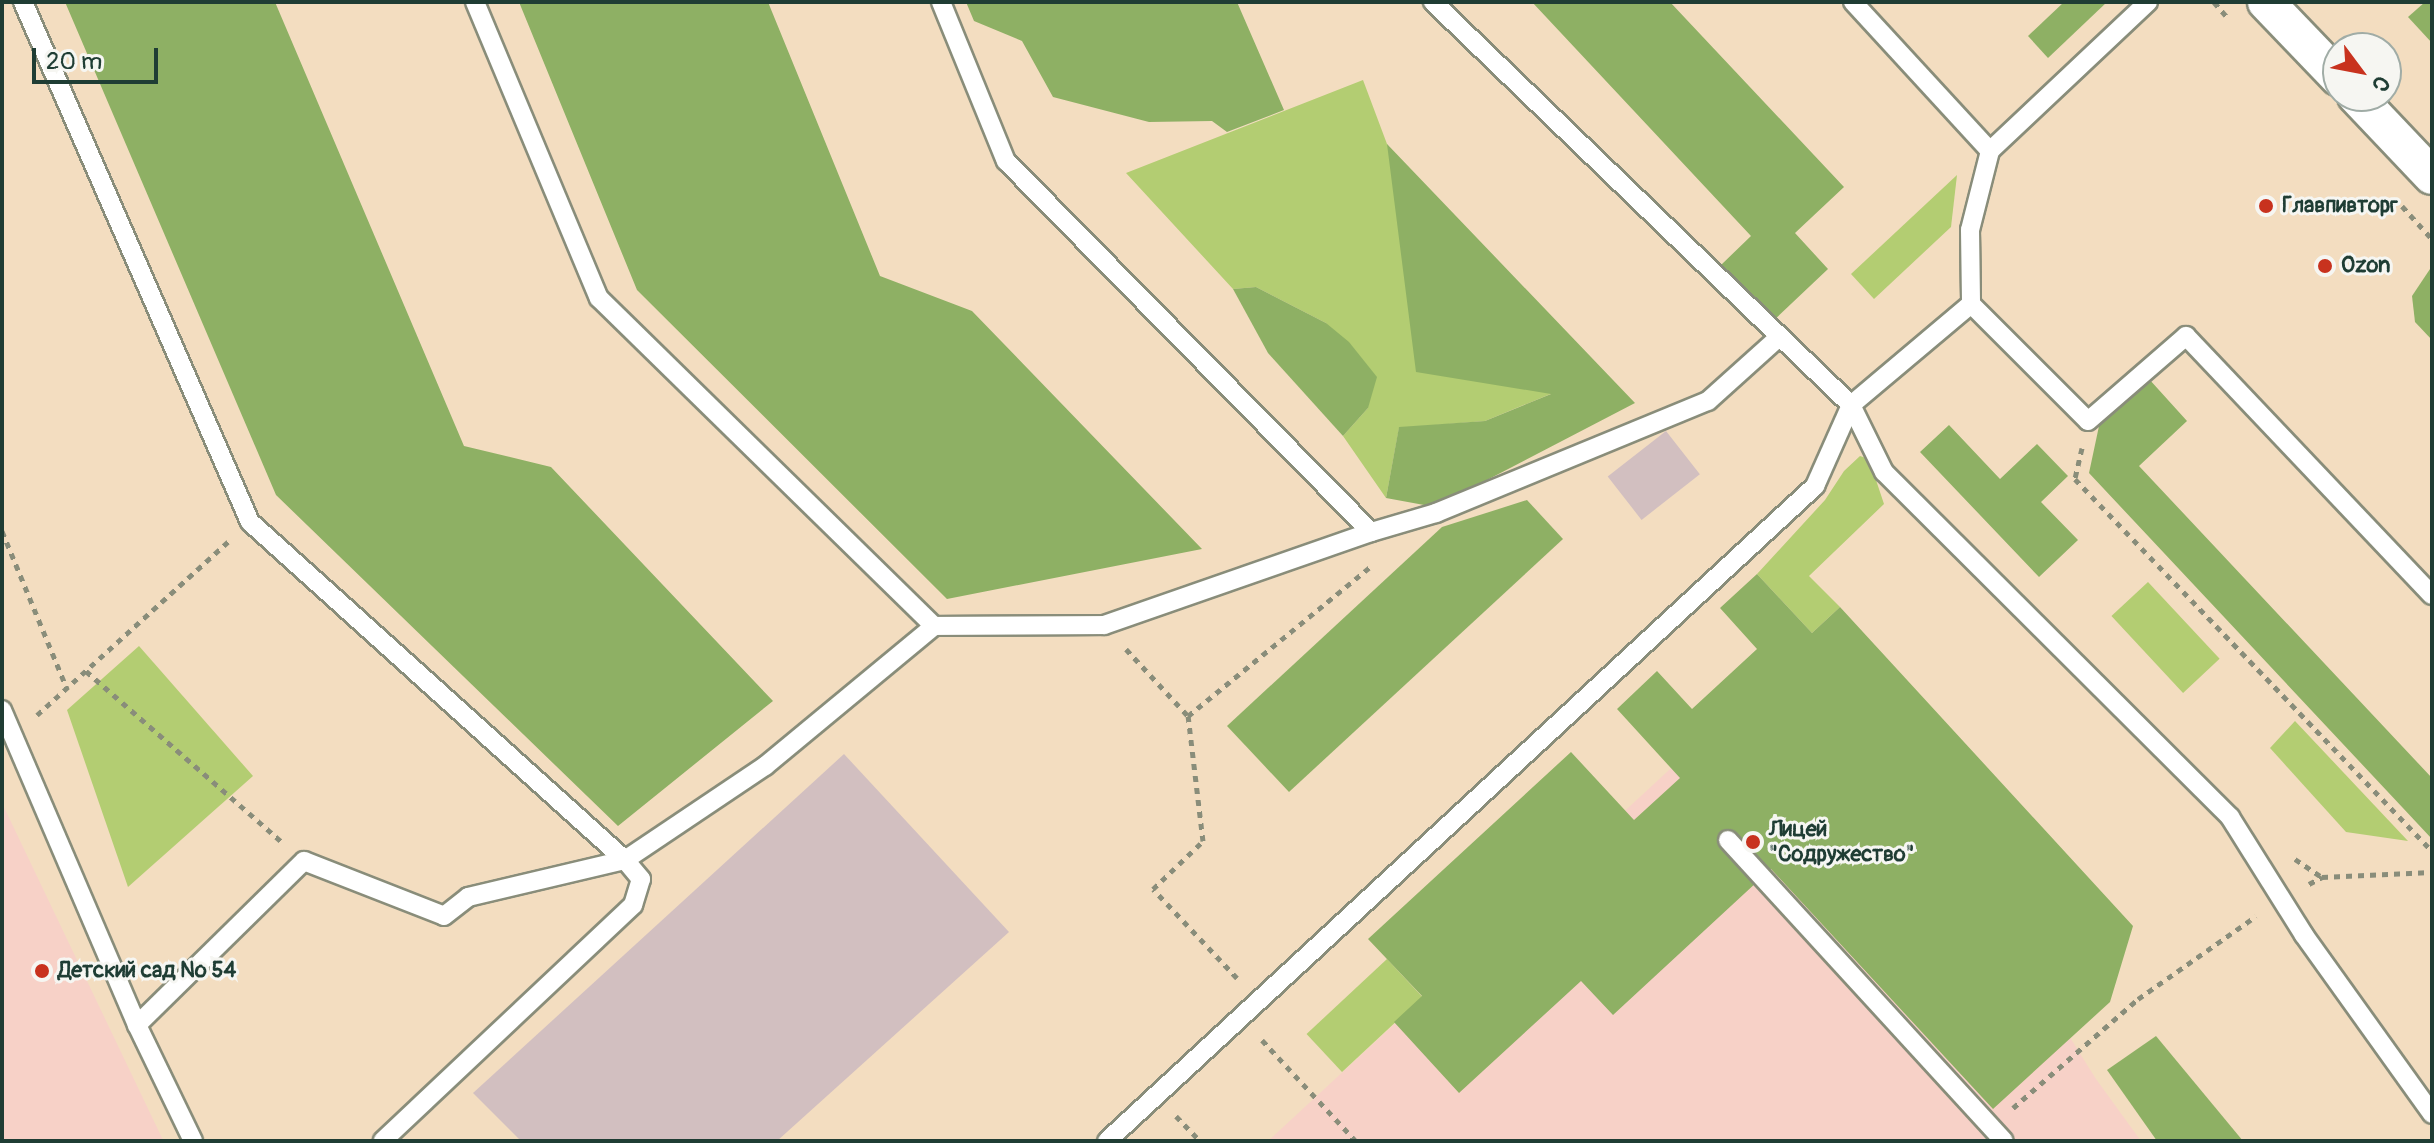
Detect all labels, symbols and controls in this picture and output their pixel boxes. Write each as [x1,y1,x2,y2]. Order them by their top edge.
scale bar [36,32,162,82]
north arrow [2322,32,2402,112]
text: 20 m [46,47,102,76]
text: С [2365,70,2396,97]
place label: Главпивторг [2282,193,2398,219]
marker: Главпивторг [2257,197,2275,215]
place label: Ozon [2341,253,2390,279]
marker: Ozon [2316,257,2334,275]
place label: Лицей "Содружество" [1769,816,1915,868]
marker: Лицей "Содружество" [1744,833,1762,851]
place label: Детский сад № 54 [58,958,236,984]
marker: Детский сад № 54 [33,962,51,980]

